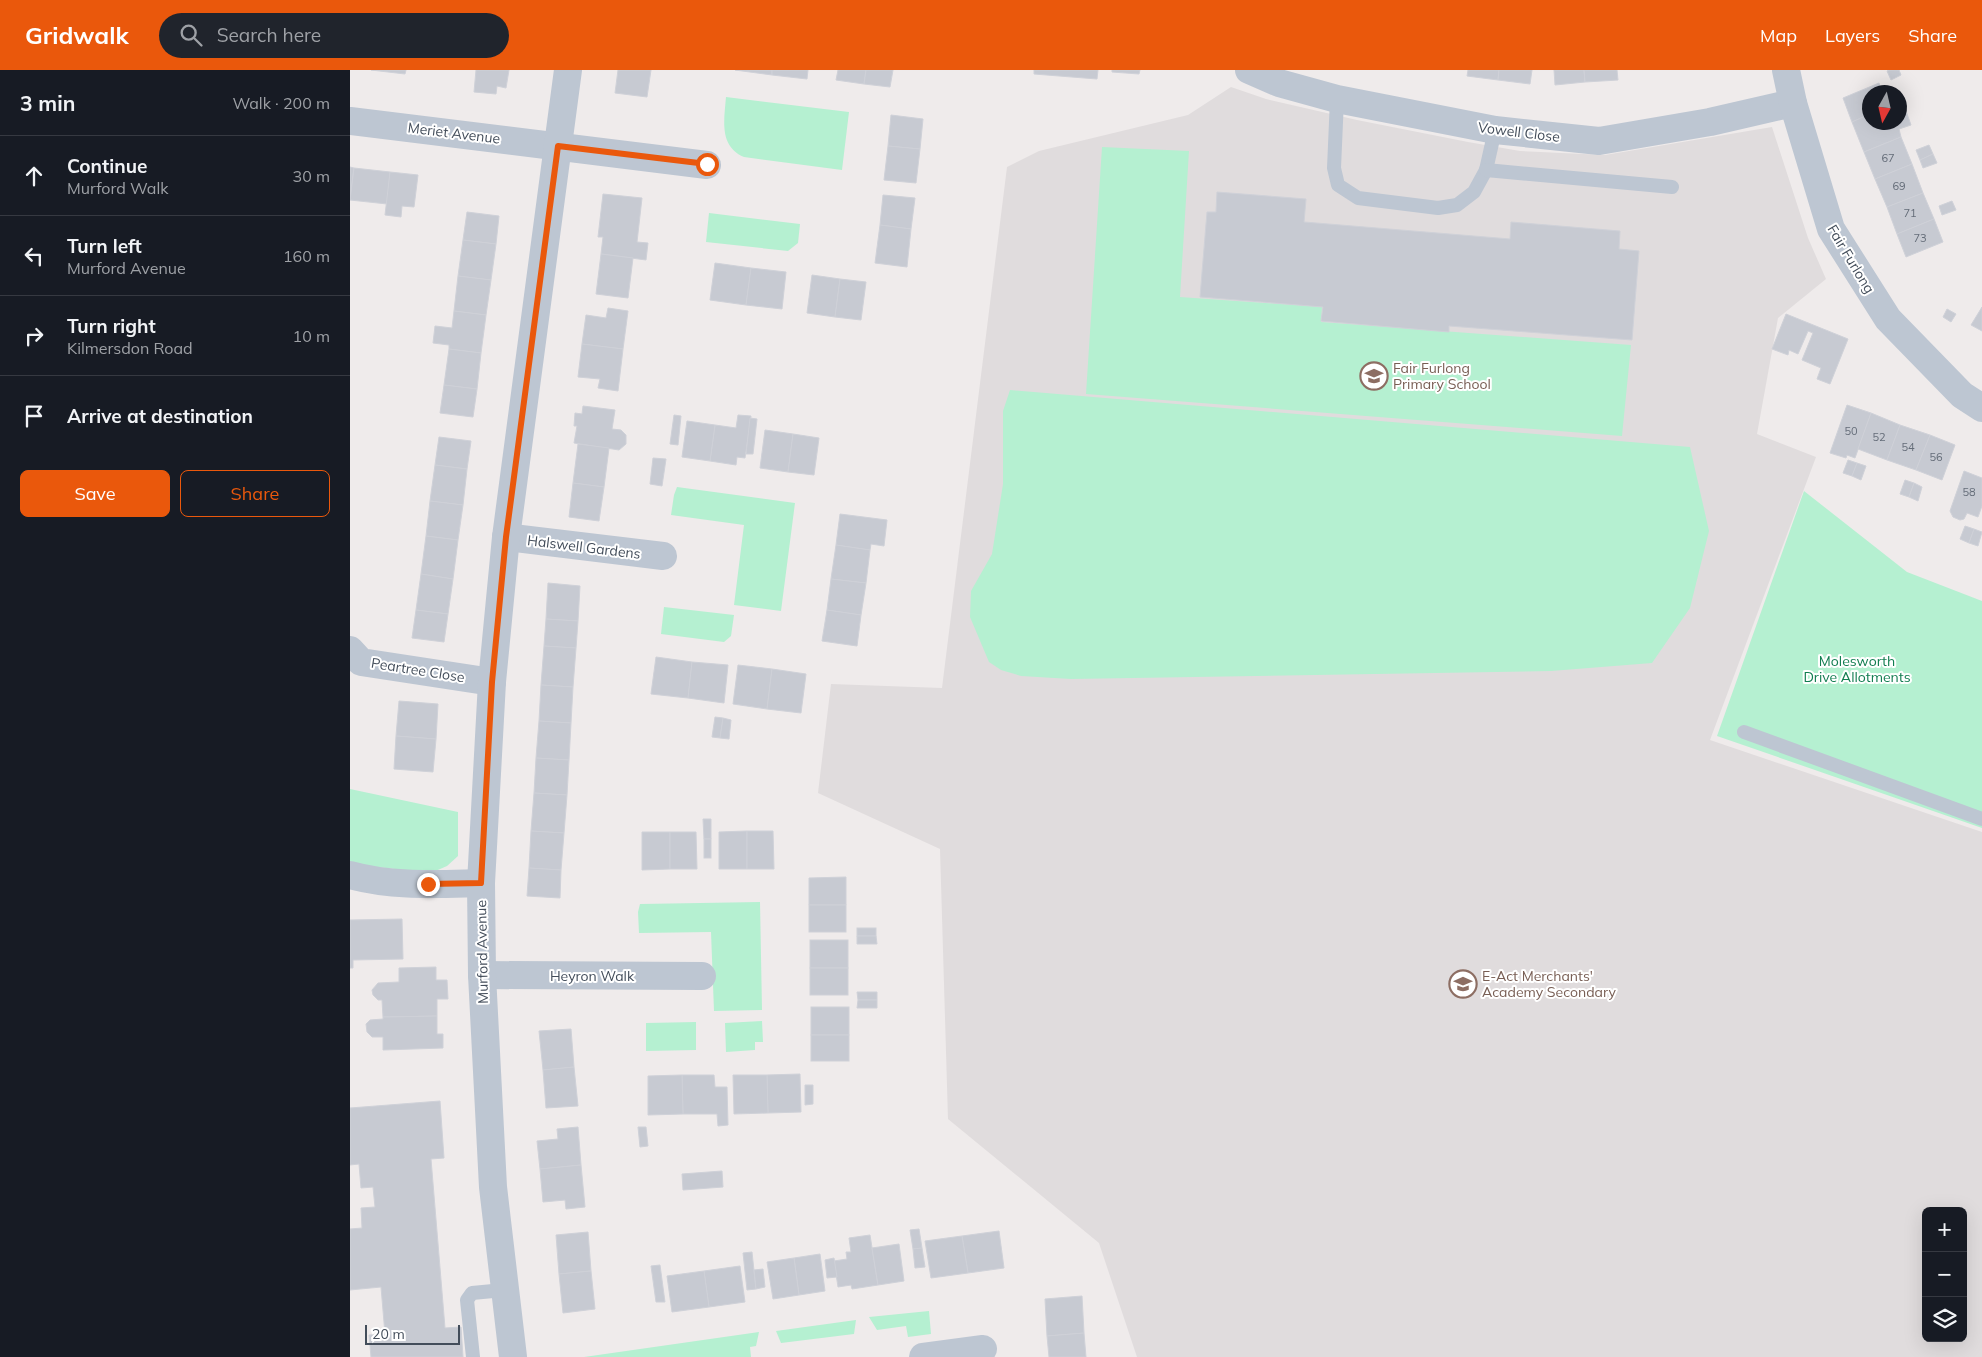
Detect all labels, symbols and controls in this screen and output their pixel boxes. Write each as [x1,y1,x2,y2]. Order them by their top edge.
search box [159,13,509,58]
text: Gridwalk [25,20,129,50]
icon: search [177,21,205,49]
text: Search here [217,23,321,47]
text: Map [1760,24,1797,47]
text: Layers [1825,24,1880,47]
text: Share [1908,24,1957,47]
north arrow [1862,85,1907,130]
text: 3 min [20,90,75,116]
text: Walk · 200 m [232,93,330,113]
street label: Meriet Avenue [407,118,501,148]
street label: Vowell Close [1477,118,1561,146]
house number: 67 [1881,151,1895,165]
route start [696,153,719,176]
text: Continue [67,154,147,178]
icon: ahead [20,162,48,190]
text: 30 m [293,166,330,186]
text: Murford Walk [67,178,169,198]
house number: 69 [1892,179,1906,193]
house number: 71 [1903,206,1917,220]
street label: Fair Furlong [1823,221,1879,297]
house number: 73 [1913,231,1927,245]
text: Turn left [67,234,142,258]
icon: left [20,242,48,270]
text: 160 m [283,246,330,266]
text: Murford Avenue [67,258,186,278]
text: Turn right [67,314,156,338]
icon: right [20,322,48,350]
text: 10 m [293,326,330,346]
text: Kilmersdon Road [67,338,193,358]
place label: Fair Furlong Primary School [1393,359,1491,393]
school or university icon: Fair Furlong Primary School [1359,361,1389,391]
icon: arrive [20,402,48,430]
text: Arrive at destination [67,404,253,428]
house number: 50 [1844,424,1858,438]
house number: 52 [1872,430,1886,444]
house number: 54 [1901,440,1915,454]
house number: 56 [1929,450,1943,464]
button: Save [20,470,170,517]
button: Share [180,470,330,517]
house number: 58 [1962,485,1976,499]
street label: Halswell Gardens [526,531,642,563]
park label: Molesworth Drive Allotments [1803,652,1911,686]
street label: Peartree Close [370,654,466,686]
route end [417,873,440,896]
street label: Murford Avenue [472,900,492,1004]
street label: Heyron Walk [550,967,635,985]
place label: E-Act Merchants' Academy Secondary [1482,967,1616,1001]
school or university icon: E-Act Merchants' Academy Secondary [1448,969,1478,999]
map controls [1922,1207,1967,1342]
button: + [1922,1207,1967,1252]
button: − [1922,1252,1967,1297]
button: layers [1922,1297,1967,1342]
scale bar [365,1322,460,1345]
text: 20 m [372,1325,405,1343]

